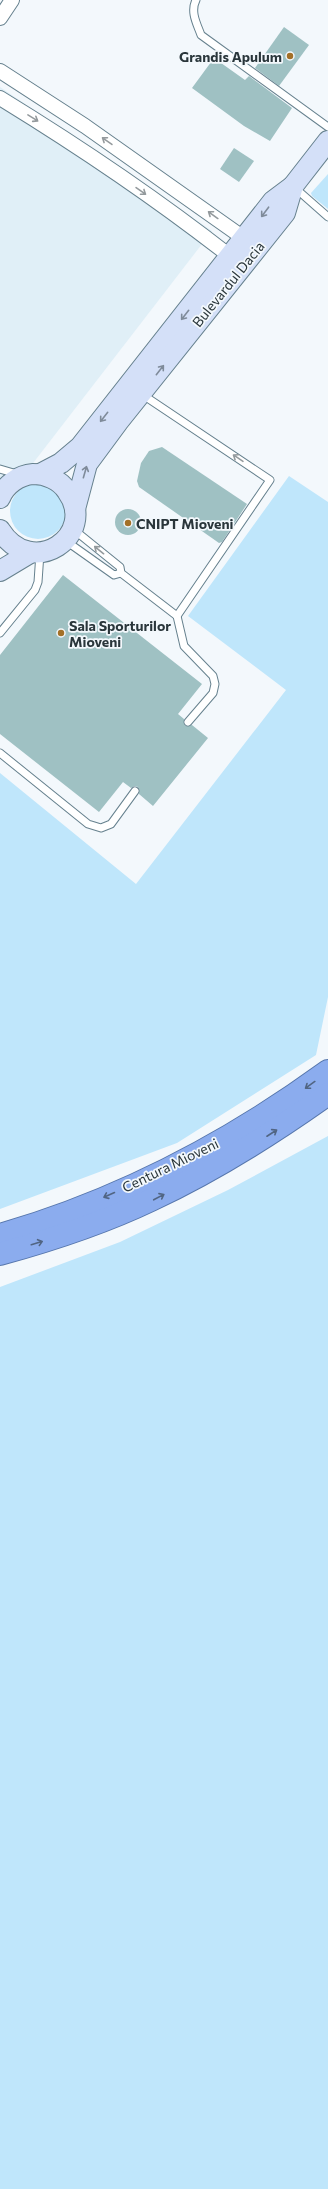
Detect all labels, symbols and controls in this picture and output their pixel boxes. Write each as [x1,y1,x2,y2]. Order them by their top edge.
place label: Grandis Apulum [179,48,282,65]
marker: Grandis Apulum [285,51,295,61]
one-way arrow [27,115,39,123]
one-way arrow [102,137,113,145]
one-way arrow [135,187,146,195]
one-way arrow [260,207,269,218]
one-way arrow [208,211,219,220]
street label: Bulevardul Dacia [188,238,268,330]
one-way arrow [180,309,189,320]
one-way arrow [155,364,164,375]
one-way arrow [100,411,108,422]
one-way arrow [233,454,244,462]
one-way arrow [82,465,89,478]
place label: CNIPT Mioveni [136,515,233,532]
marker: CNIPT Mioveni [123,518,133,528]
one-way arrow [93,545,104,554]
place label: Sala Sporturilor Mioveni [69,617,171,650]
marker: Sala Sporturilor Mioveni [56,628,66,638]
one-way arrow [304,1081,315,1089]
one-way arrow [266,1129,277,1137]
street label: Centura Mioveni [119,1134,221,1196]
one-way arrow [103,1192,115,1199]
one-way arrow [152,1192,164,1200]
one-way arrow [31,1239,44,1246]

